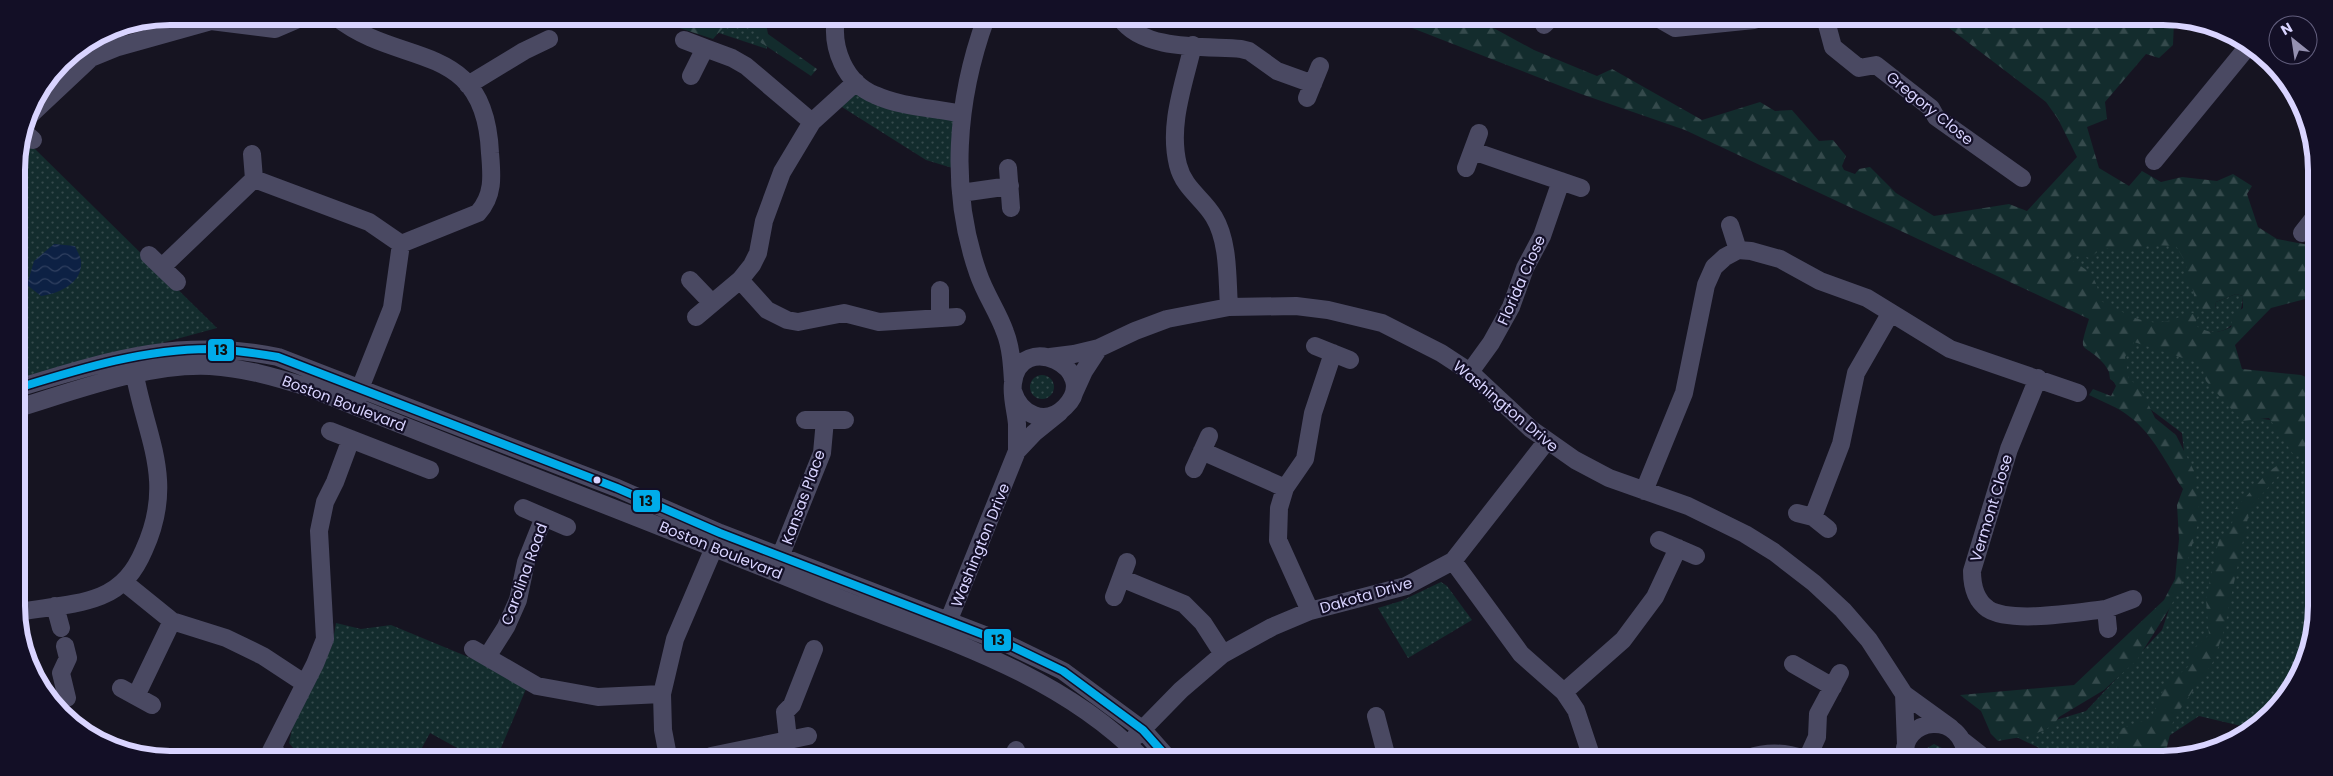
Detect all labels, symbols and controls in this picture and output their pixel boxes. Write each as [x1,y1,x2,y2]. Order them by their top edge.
north arrow [2268,15,2318,65]
text: N [2277,17,2296,40]
street label: Gregory Close [1882,66,1978,150]
street label: Florida Close [1492,232,1550,328]
line badge: 13 [207,338,235,362]
text: 13 [214,340,228,360]
street label: Washington Drive [1449,356,1563,456]
street label: Boston Boulevard [279,370,409,436]
street label: Kansas Place [776,447,830,547]
street label: Vermont Close [1965,452,2017,564]
unlabelled marker [592,475,602,485]
street label: Washington Drive [946,480,1014,610]
line badge: 13 [632,489,661,513]
text: 13 [639,491,653,511]
street label: Boston Boulevard [656,516,786,584]
street label: Carolina Road [496,520,552,628]
street label: Dakota Drive [1317,572,1415,618]
line badge: 13 [983,628,1012,652]
text: 13 [991,630,1005,650]

